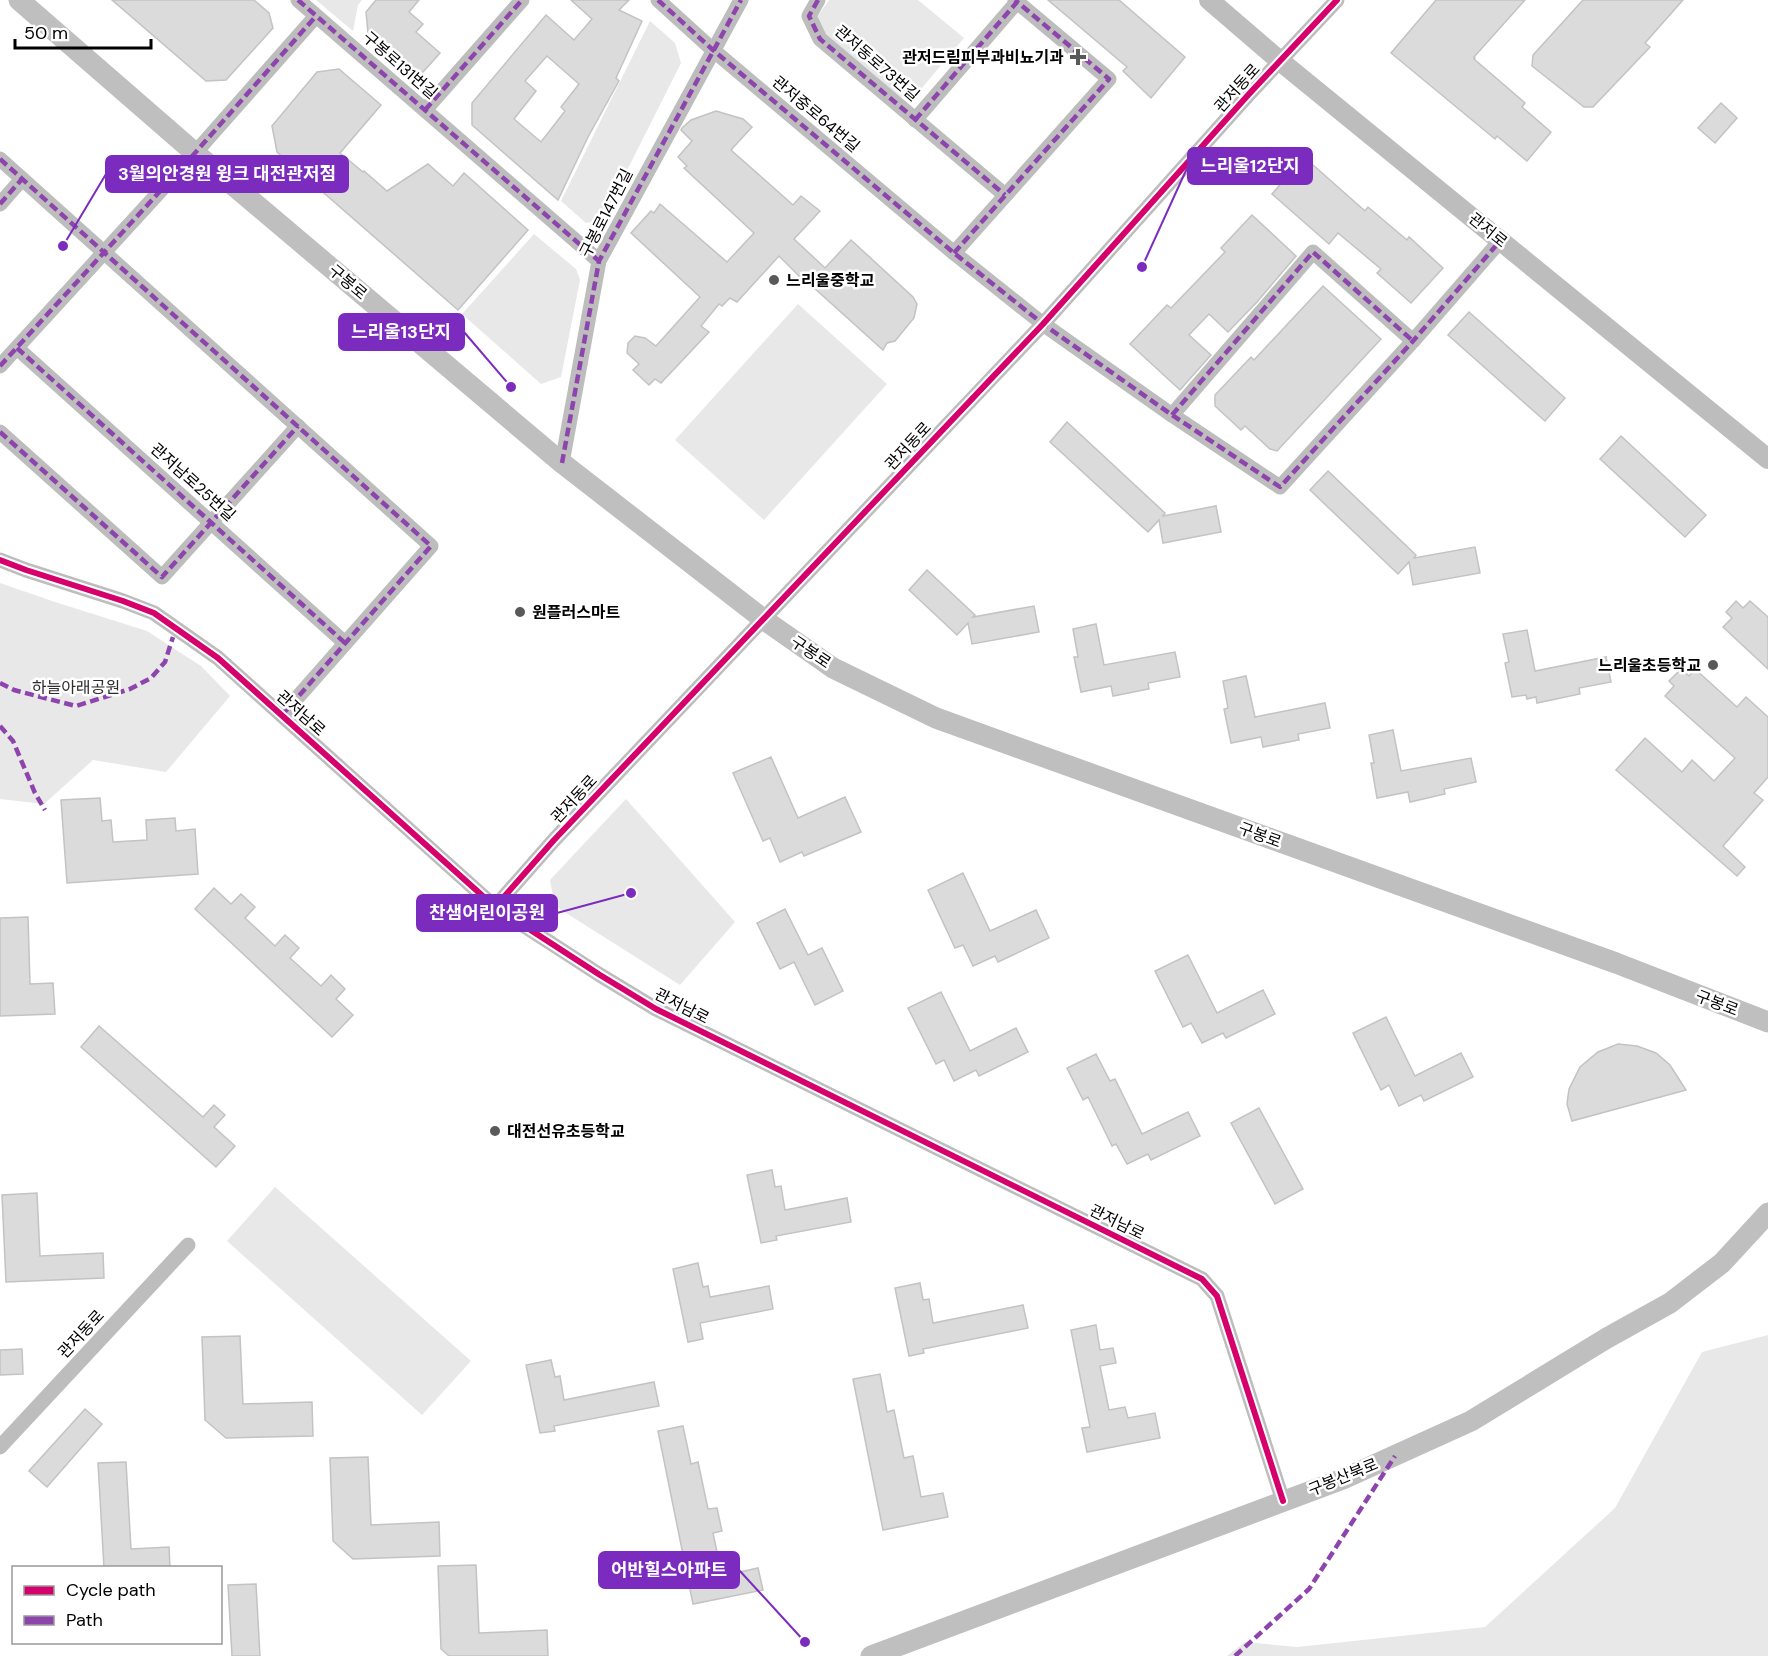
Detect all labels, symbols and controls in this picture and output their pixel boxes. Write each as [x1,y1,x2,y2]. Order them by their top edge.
scale bar [15,12,152,50]
street label: 관저동로73번길 [830,20,924,106]
text: 50 m [24,21,68,45]
street label: 구봉로131번길 [358,27,442,103]
place label: 관저드림피부과비뇨기과 [902,47,1064,68]
marker: 관저드림피부과비뇨기과 [1069,48,1087,66]
street label: 관저동로 [1209,59,1265,117]
street label: 관저중로64번길 [768,71,864,157]
callout: 느리울12단지 [1188,148,1312,184]
text: 느리울12단지 [1200,154,1300,178]
callout: 3월의안경원 윙크 대전관저점 [106,156,348,192]
text: 3월의안경원 윙크 대전관저점 [118,162,336,186]
street label: 구봉로147번길 [575,165,637,261]
street label: 관저로 [1464,208,1512,252]
street label: 구봉로 [324,260,372,304]
place label: 느리울중학교 [786,270,875,291]
marker: 느리울중학교 [767,273,781,287]
callout: 느리울13단지 [339,314,464,350]
text: 느리울13단지 [351,320,451,344]
street label: 관저동로 [880,417,936,475]
street label: 관저남로25번길 [146,438,240,526]
place label: 원플러스마트 [532,602,621,623]
marker: 원플러스마트 [513,605,527,619]
street label: 구봉로 [787,631,835,673]
place label: 느리울초등학교 [1598,655,1701,676]
marker: 느리울초등학교 [1706,658,1720,672]
park label: 하늘아래공원 [32,677,120,698]
street label: 관저남로 [272,685,330,741]
street label: 관저동로 [546,770,602,828]
street label: 구봉로 [1236,818,1285,853]
callout: 찬샘어린이공원 [417,895,557,931]
text: 찬샘어린이공원 [429,901,545,925]
street label: 관저남로 [651,983,713,1029]
street label: 구봉로 [1693,985,1742,1021]
place label: 대전선유초등학교 [507,1121,625,1142]
marker: 대전선유초등학교 [488,1124,502,1138]
street label: 관저남로 [1086,1200,1148,1244]
street label: 관저동로 [53,1305,109,1363]
street label: 구봉산북로 [1305,1453,1381,1501]
callout: 어반힐스아파트 [599,1552,739,1588]
text: 어반힐스아파트 [611,1558,727,1582]
legend [12,1566,222,1644]
text: Cycle path [66,1578,156,1602]
text: Path [66,1608,103,1632]

